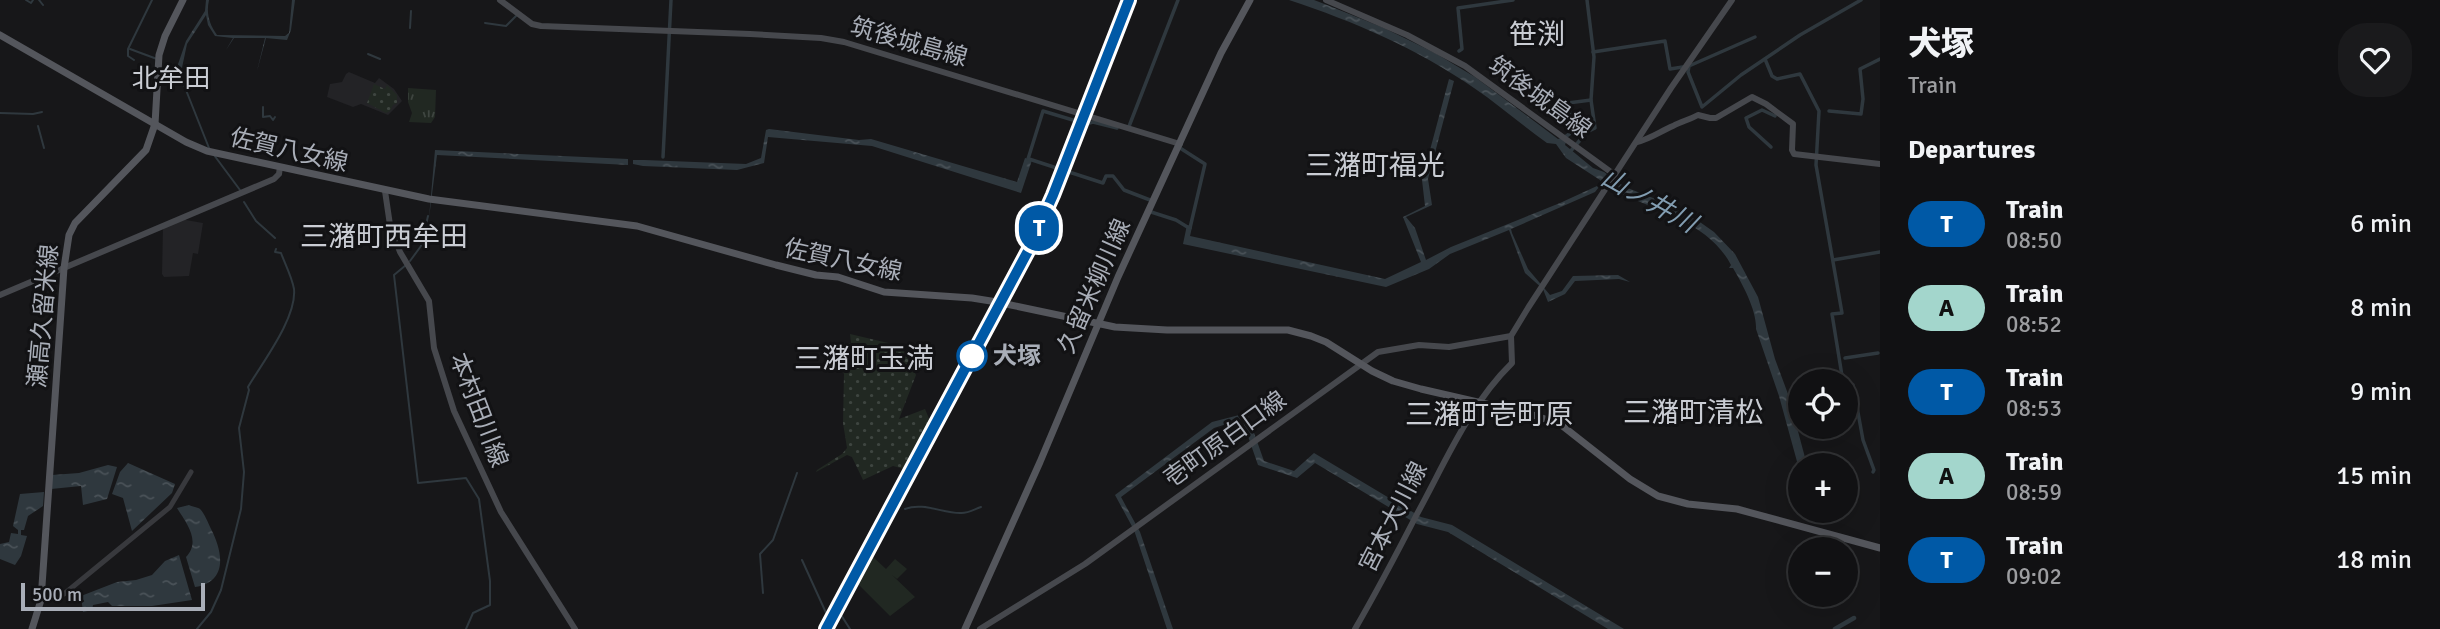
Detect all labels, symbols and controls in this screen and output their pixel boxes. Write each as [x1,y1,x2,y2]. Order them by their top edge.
street label: 筑後城島線 [847,11,971,73]
district label: 笹渕 [1509,18,1565,52]
button: heart [2338,23,2412,97]
text: 犬塚 [1908,24,1974,65]
street label: 筑後城島線 [1483,50,1597,144]
district label: 北牟田 [132,63,210,95]
text: Train [1908,71,1957,100]
street label: 佐賀八女線 [227,122,351,178]
text: Departures [1908,134,2035,166]
district label: 三潴町福光 [1305,149,1445,183]
water label: 山ノ井川 [1595,162,1704,242]
text: Train [2006,194,2064,226]
line badge: T [1016,205,1062,251]
text: 6 min [2350,208,2412,240]
text: T [1940,209,1953,239]
text: T [1033,213,1045,243]
street label: 久留米柳川線 [1051,214,1137,358]
district label: 三潴町西牟田 [300,220,468,254]
text: 08:50 [2006,226,2062,255]
street label: 佐賀八女線 [781,233,905,287]
street label: 瀬高久留米線 [22,243,64,389]
text: Train [2006,278,2064,310]
text: 8 min [2350,292,2412,324]
text: A [1939,293,1954,323]
text: 08:52 [2006,310,2062,339]
marker: 犬塚 [957,341,987,371]
place label: 犬塚 [993,341,1041,371]
district label: 三潴町玉満 [794,342,934,376]
street label: 本村田川線 [443,349,515,471]
text: Train [2006,362,2064,394]
map controls [1788,369,1858,607]
button: locate [1788,369,1858,439]
text: 9 min [2350,376,2412,408]
text: T [1940,377,1953,407]
street label: 壱町原白口線 [1158,385,1292,493]
text: 08:53 [2006,394,2062,423]
district label: 三潴町清松 [1623,396,1763,430]
district label: 三潴町壱町原 [1405,398,1573,432]
text: Train [2006,446,2064,478]
button: + [1788,453,1858,523]
street label: 宮本大川線 [1352,457,1434,577]
text: 15 min [2336,460,2412,492]
text: A [1939,461,1954,491]
text: 08:59 [2006,478,2062,507]
text: Train [2006,530,2064,562]
button: − [1788,537,1858,607]
text: 18 min [2336,544,2412,576]
text: T [1940,545,1953,575]
text: 09:02 [2006,562,2062,591]
scale bar [21,580,205,612]
text: 500 m [32,583,82,607]

